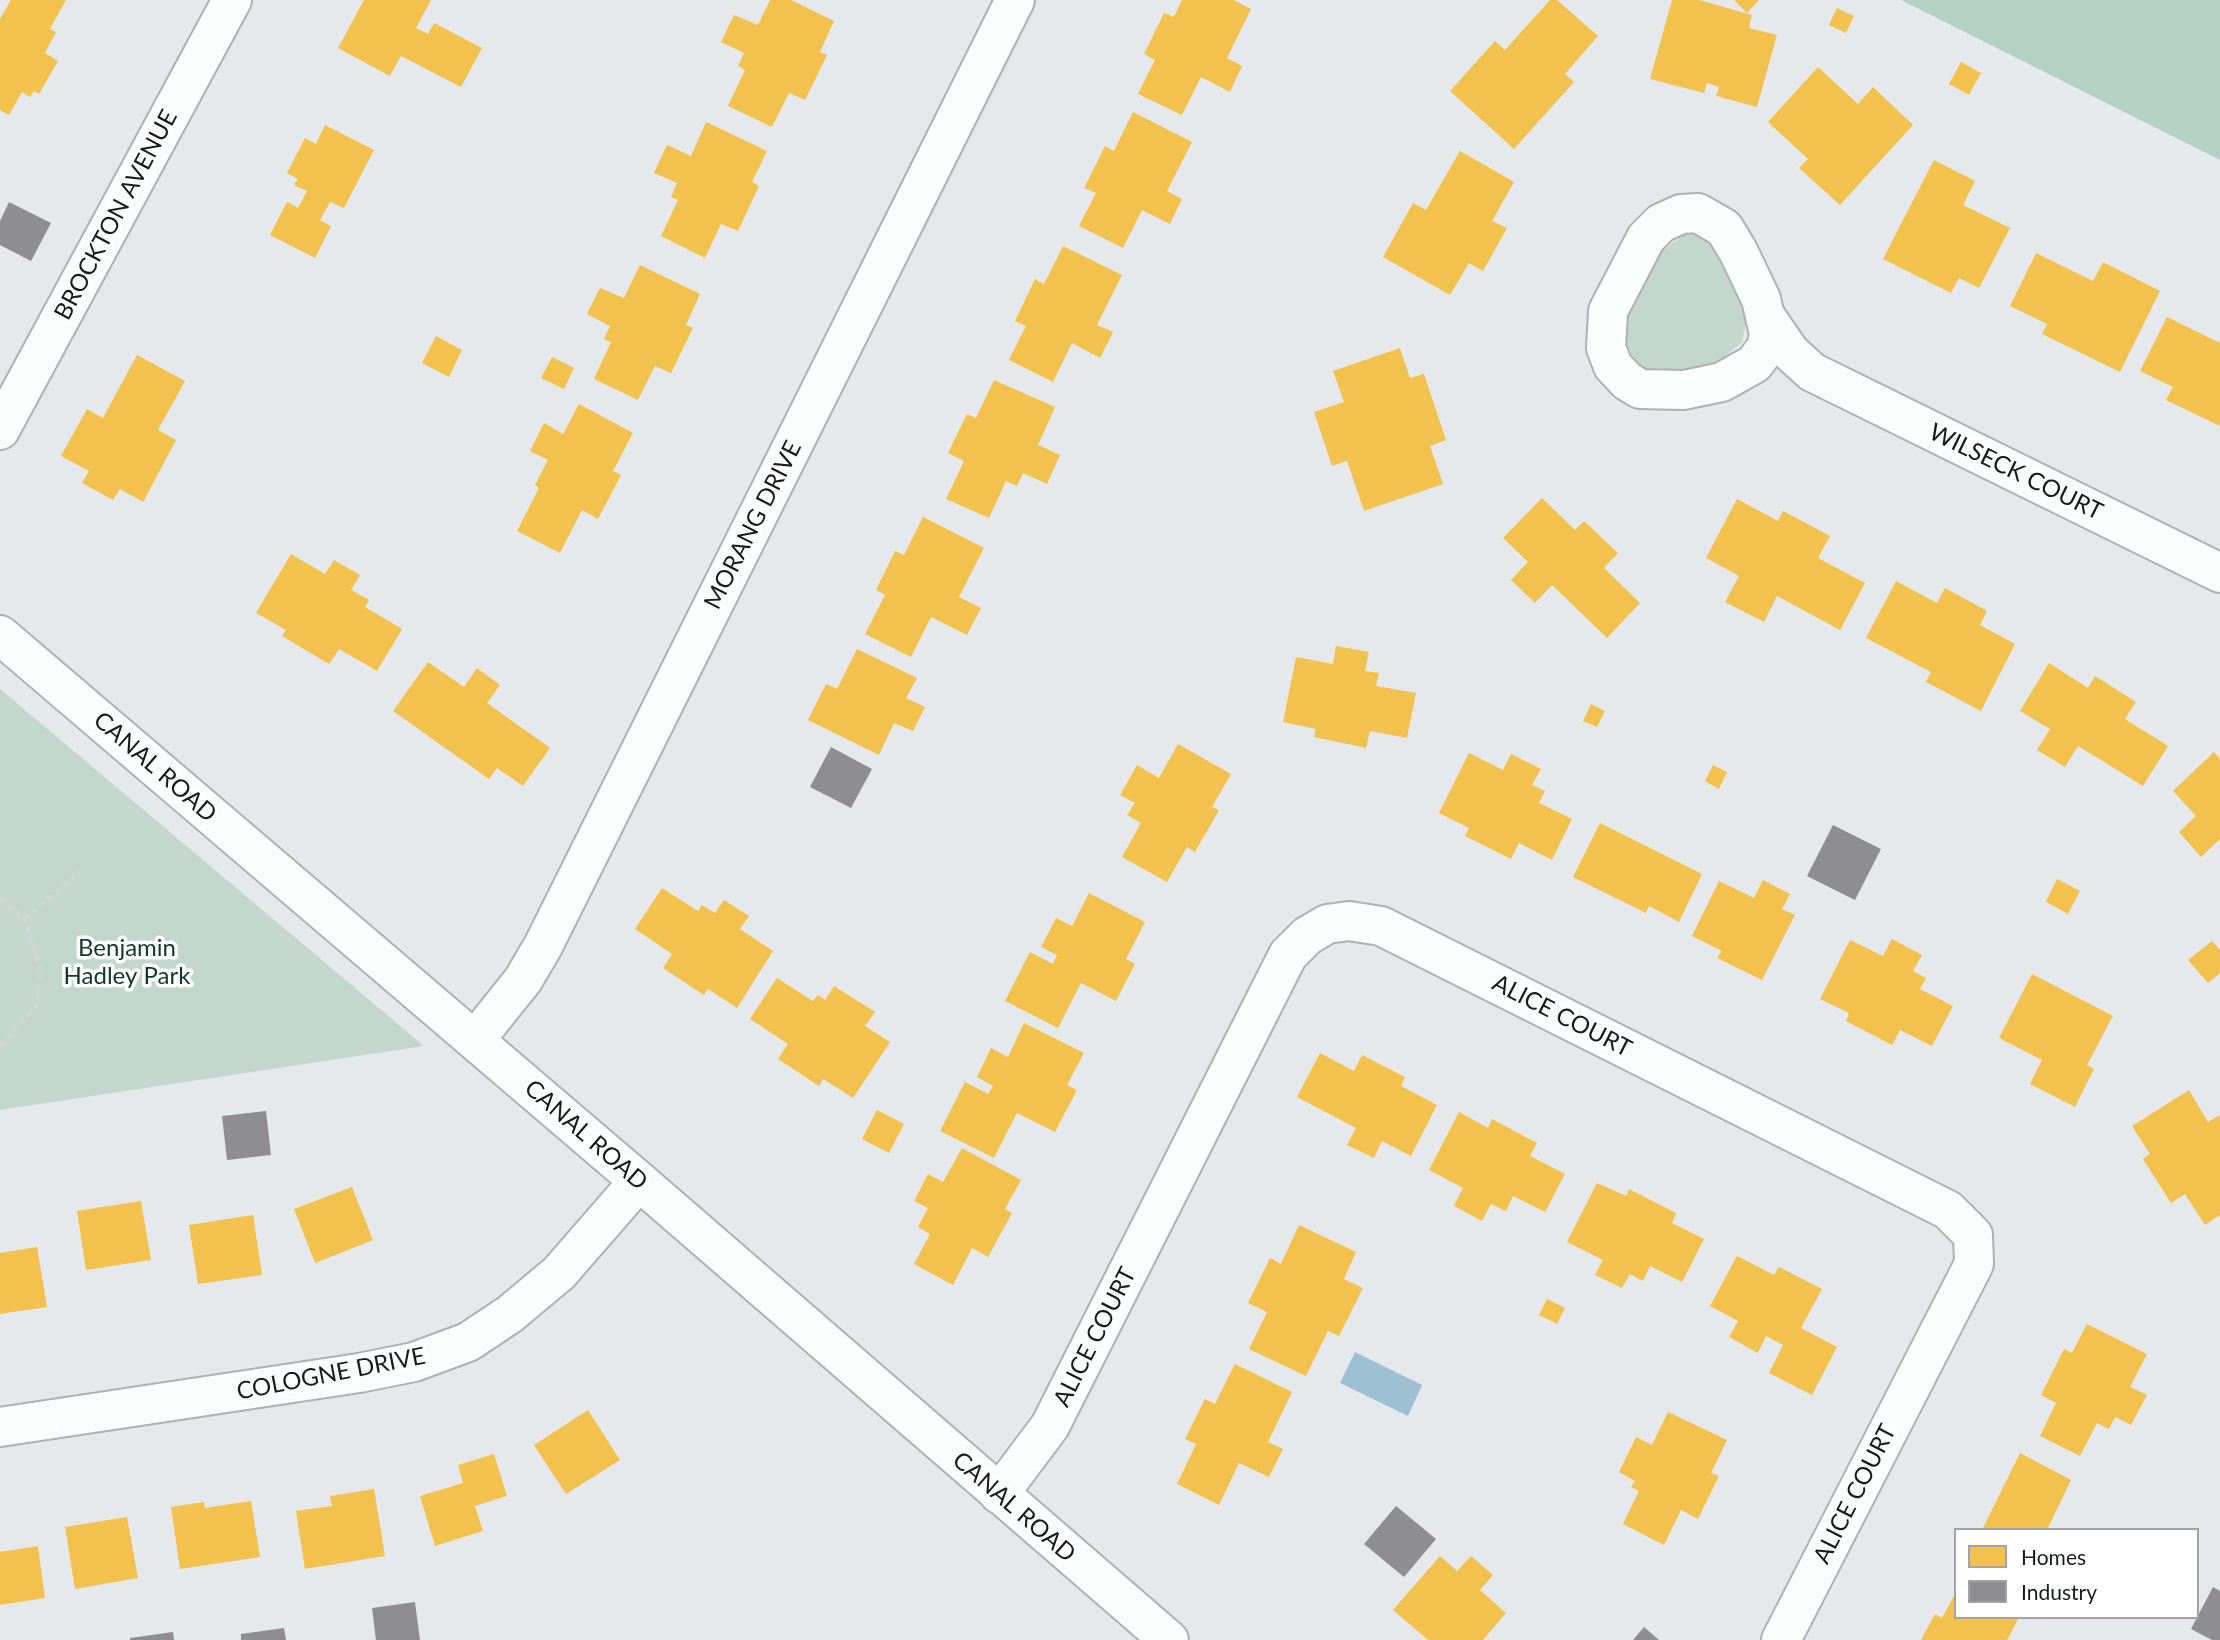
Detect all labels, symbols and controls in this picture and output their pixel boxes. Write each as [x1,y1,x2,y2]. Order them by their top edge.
street label: BROCKTON AVENUE [48,105,184,325]
street label: WILSECK COURT [1924,417,2108,527]
street label: MORANG DRIVE [698,436,808,614]
street label: CANAL ROAD [88,706,222,828]
park label: Benjamin Hadley Park [64,934,190,990]
street label: ALICE COURT [1488,969,1636,1063]
street label: CANAL ROAD [519,1074,653,1196]
street label: ALICE COURT [1048,1263,1142,1411]
street label: COLOGNE DRIVE [234,1342,428,1406]
street label: ALICE COURT [1808,1420,1902,1568]
street label: CANAL ROAD [947,1446,1081,1568]
legend [1954,1528,2199,1619]
text: Homes [2021,1544,2086,1569]
text: Industry [2021,1579,2097,1604]

